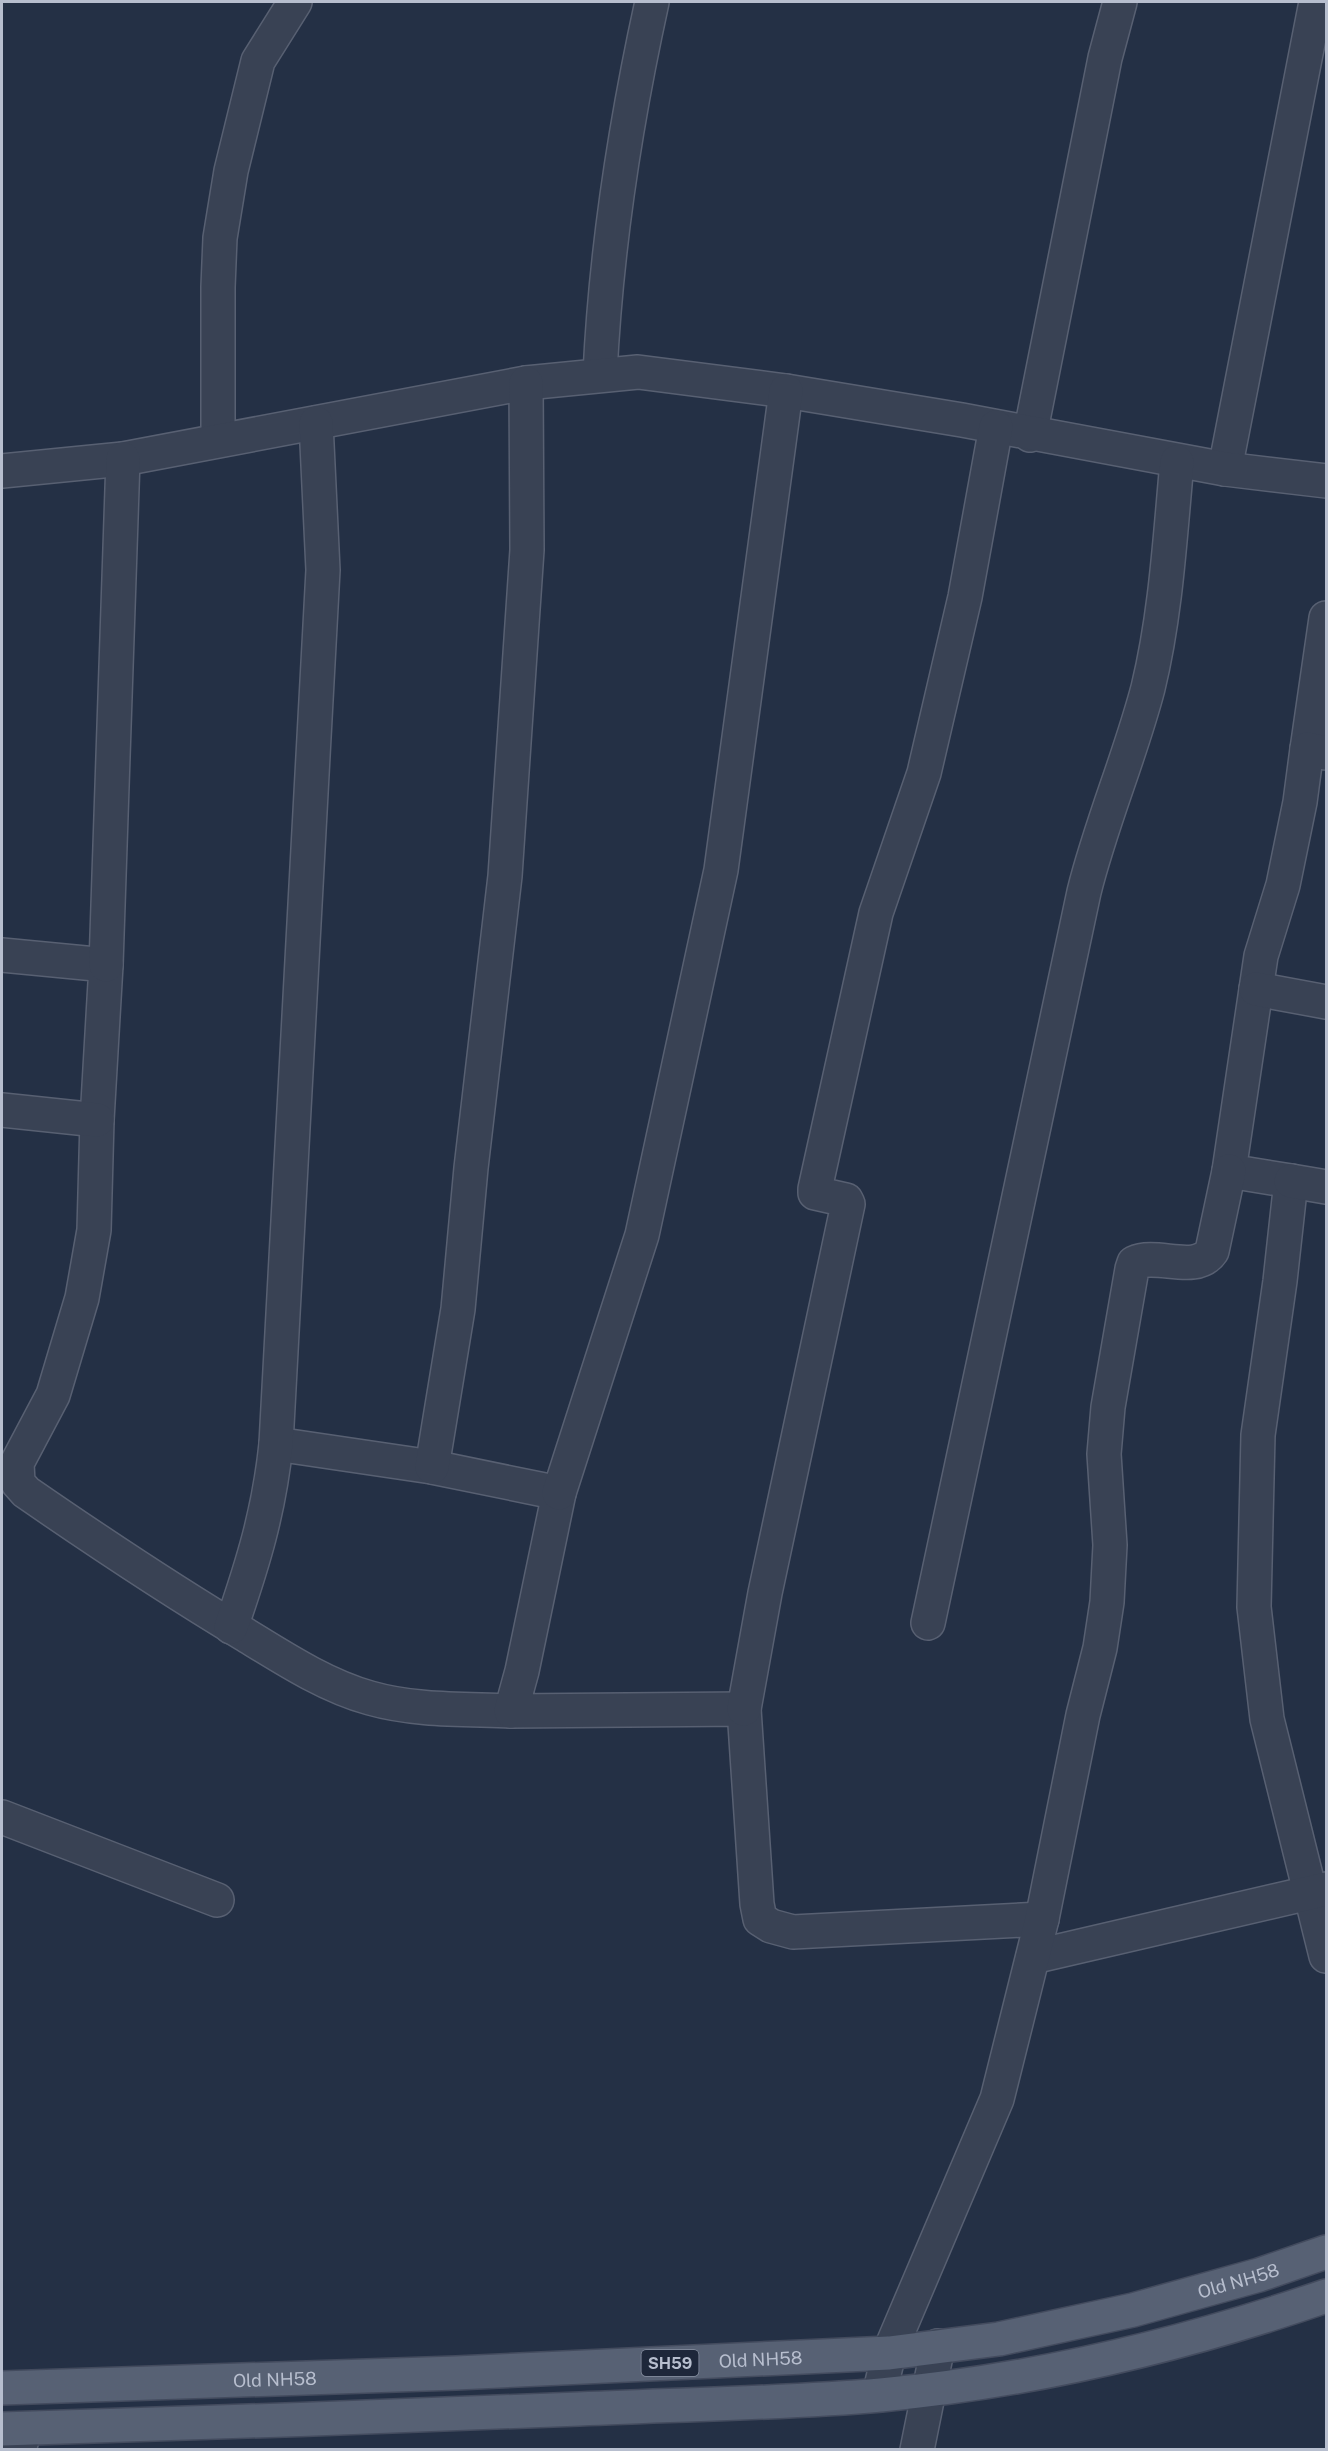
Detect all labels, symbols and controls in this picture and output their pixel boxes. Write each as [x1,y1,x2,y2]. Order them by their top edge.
street label: Old NH58 [1195,2258,1282,2302]
street label: Old NH58 [718,2347,803,2371]
road number: SH59 [642,2350,698,2376]
street label: Old NH58 [233,2367,317,2391]

